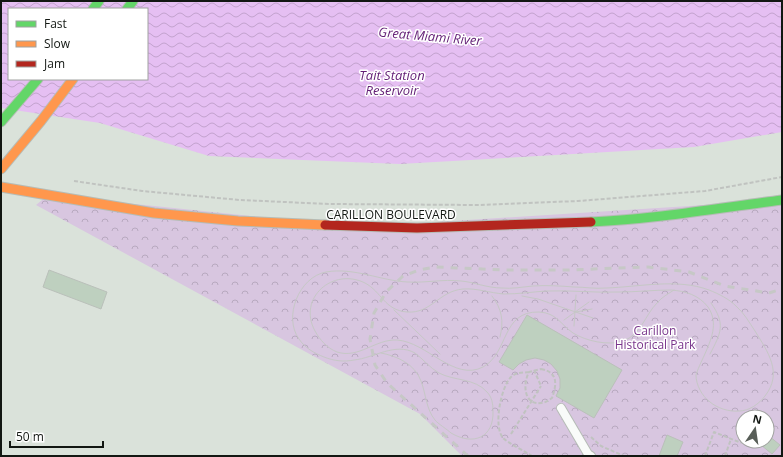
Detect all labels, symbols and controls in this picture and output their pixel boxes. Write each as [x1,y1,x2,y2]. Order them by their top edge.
legend [8,8,148,80]
text: Fast [44,15,67,32]
water label: Great Miami River [378,23,483,50]
text: Slow [44,35,71,52]
text: Jam [43,55,65,72]
water label: Tait Station Reservoir [359,66,425,99]
street label: CARILLON BOULEVARD [326,206,456,223]
park label: Carillon Historical Park [615,322,696,353]
north arrow [735,409,775,449]
text: N [751,410,763,427]
scale bar [10,423,103,449]
text: 50 m [16,428,44,445]

